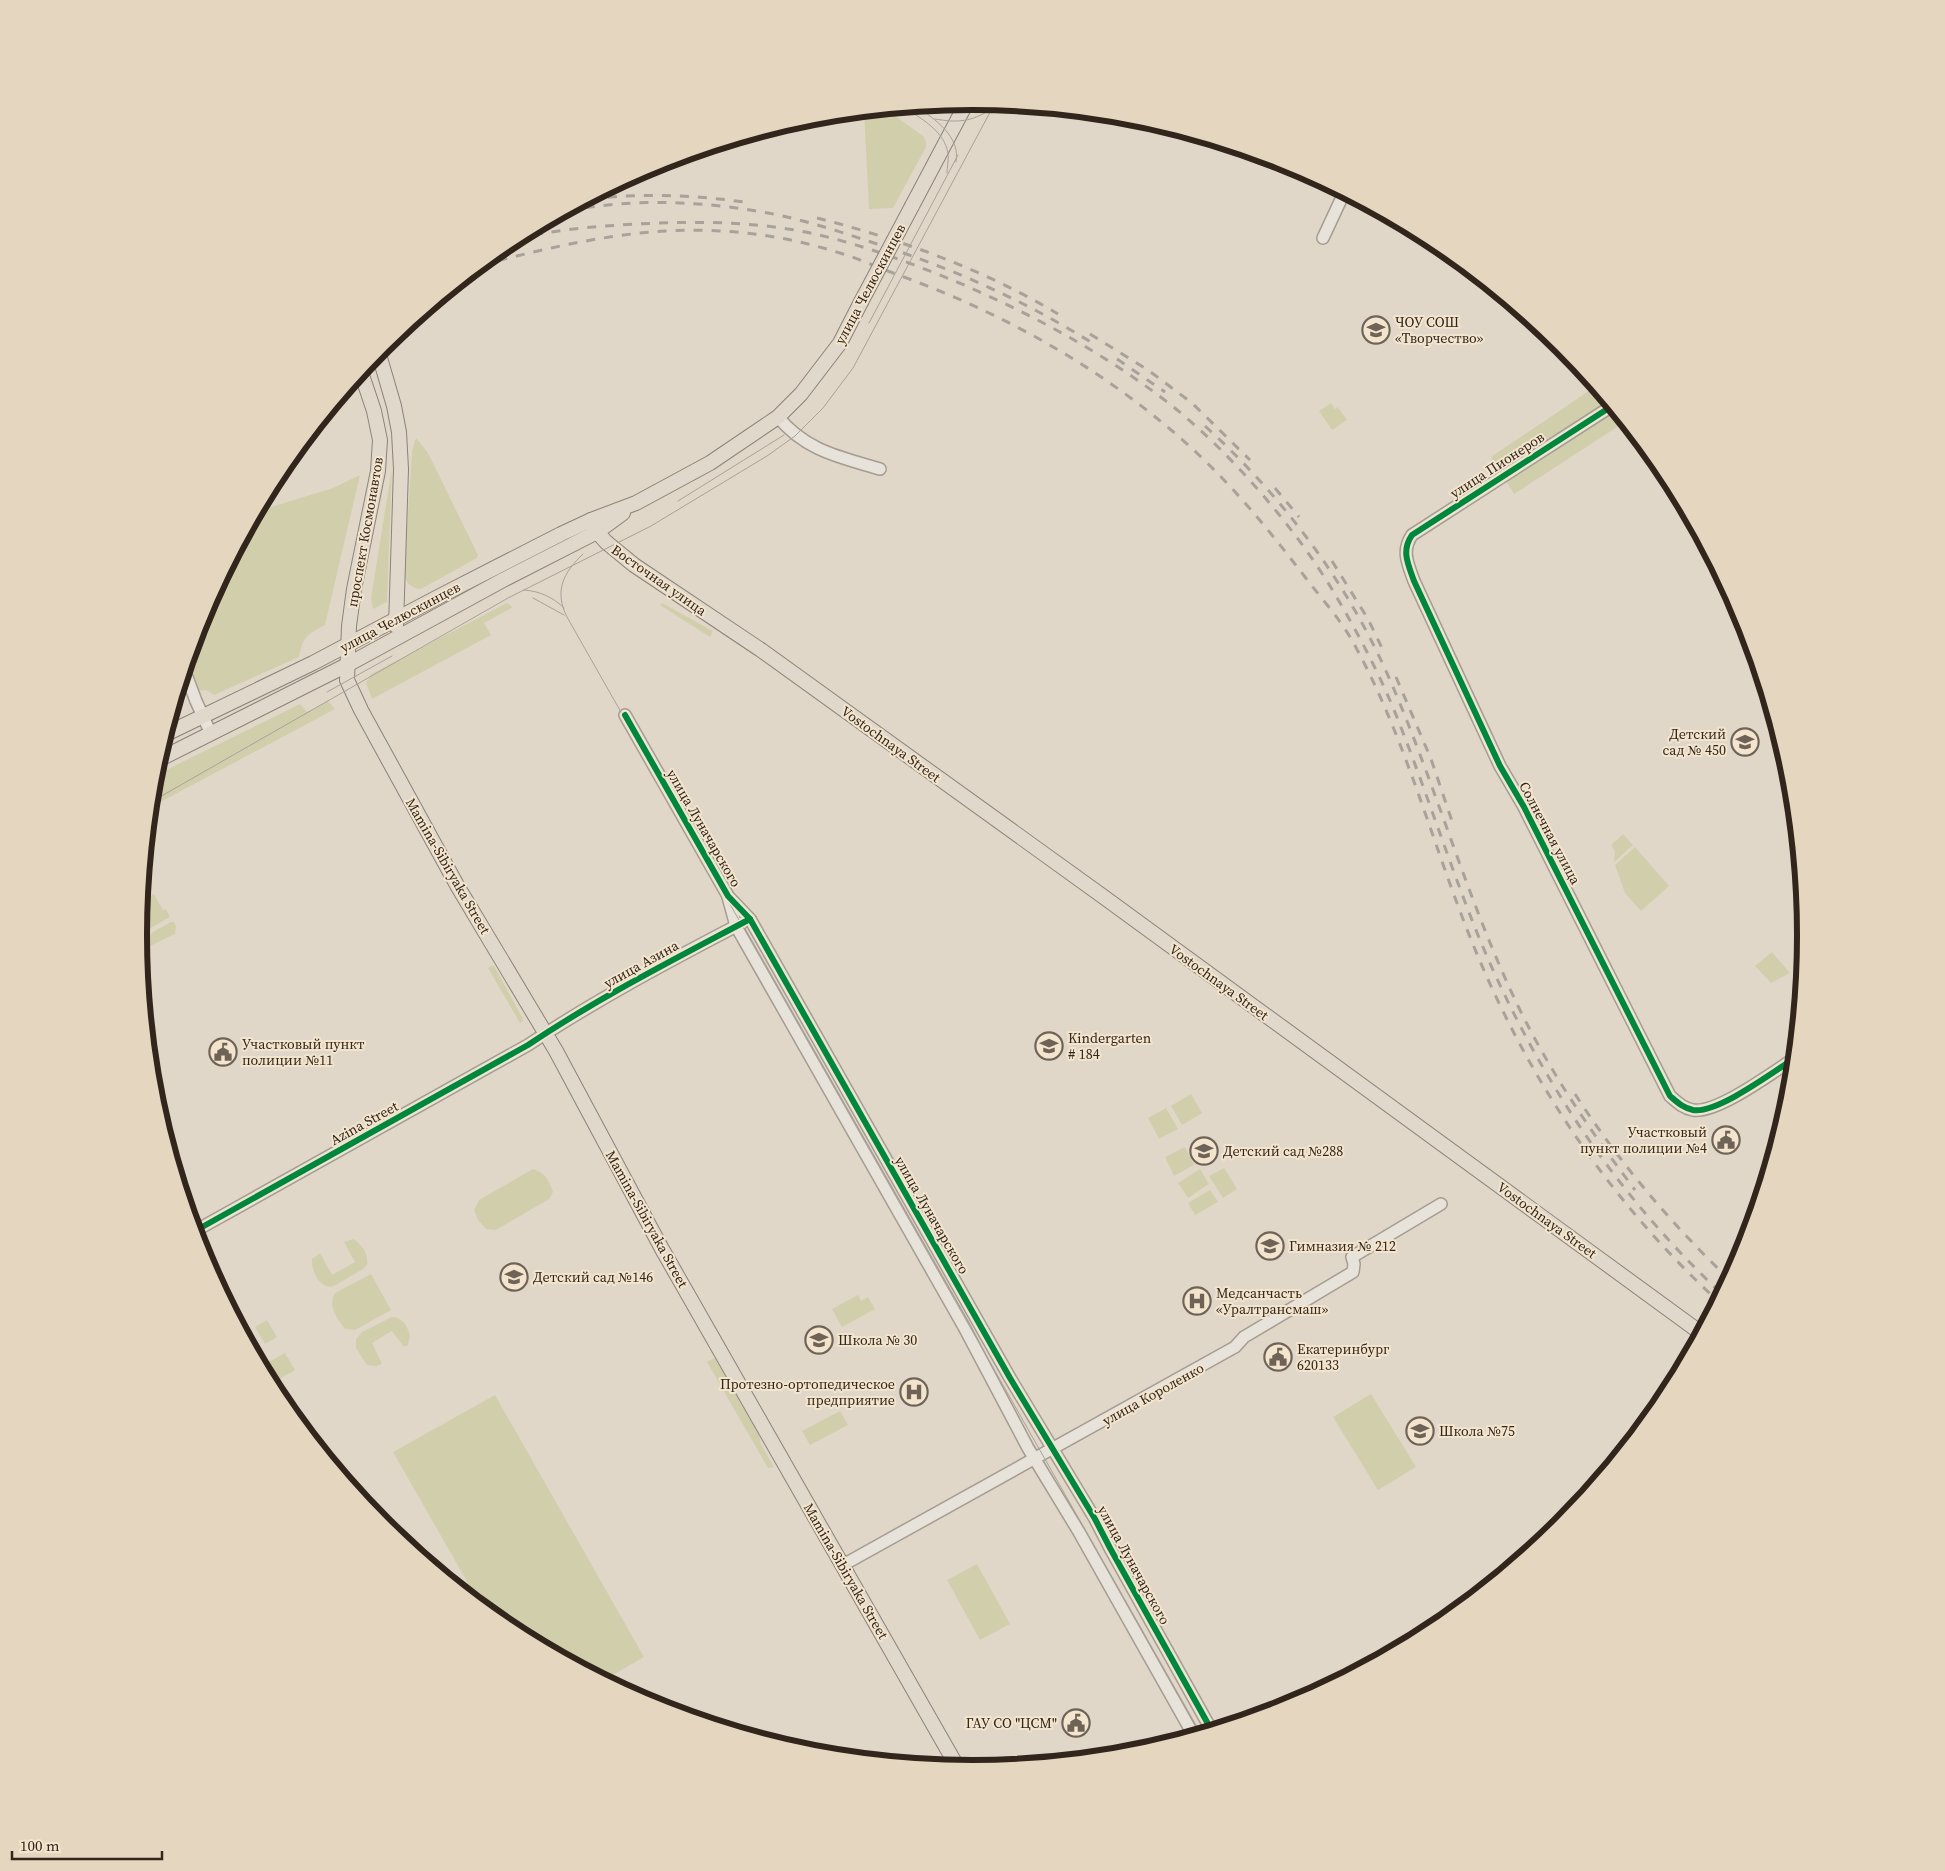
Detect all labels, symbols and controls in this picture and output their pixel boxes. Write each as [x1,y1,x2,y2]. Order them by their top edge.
street label: улица Челюскинцев [830,220,910,348]
place label: ЧОУ СОШ «Творчество» [1395,312,1484,348]
school or university icon: ЧОУ СОШ «Творчество» [1361,315,1391,345]
street label: улица Пионеров [1446,427,1548,503]
street label: проспект Космонавтов [342,455,388,609]
street label: Восточная улица [607,540,711,621]
street label: улица Челюскинцев [336,577,464,657]
street label: Vostochnaya Street [837,701,945,787]
place label: Детский сад № 450 [1662,724,1726,760]
school or university icon: Детский сад № 450 [1730,727,1760,757]
street label: улица Луначарского [662,765,746,891]
street label: Солнечная улица [1514,778,1586,889]
street label: Mamina-Sibiryaka Street [401,794,495,938]
street label: улица Азина [600,935,683,993]
street label: Vostochnaya Street [1165,939,1273,1025]
place label: Kindergarten # 184 [1068,1028,1152,1064]
school or university icon: Kindergarten # 184 [1034,1031,1064,1061]
place label: Участковый пункт полиции №11 [242,1034,365,1070]
public building icon: Участковый пункт полиции №11 [208,1037,238,1067]
street label: Azina Street [326,1096,402,1150]
place label: Участковый пункт полиции №4 [1580,1122,1707,1158]
public building icon: Участковый пункт полиции №4 [1711,1125,1741,1155]
school or university icon: Детский сад №288 [1189,1136,1219,1166]
place label: Детский сад №288 [1223,1141,1343,1161]
street label: Mamina-Sibiryaka Street [601,1147,693,1292]
street label: улица Луначарского [890,1152,974,1278]
street label: Vostochnaya Street [1493,1177,1601,1263]
school or university icon: Гимназия № 212 [1255,1231,1285,1261]
place label: Гимназия № 212 [1289,1236,1396,1256]
school or university icon: Детский сад №146 [499,1262,529,1292]
place label: Детский сад №146 [533,1267,653,1287]
place label: Медсанчасть «Уралтрансмаш» [1216,1283,1329,1319]
hospital icon: Медсанчасть «Уралтрансмаш» [1182,1286,1212,1316]
school or university icon: Школа № 30 [804,1325,834,1355]
place label: Школа № 30 [838,1330,917,1350]
place label: Екатеринбург 620133 [1297,1339,1389,1375]
public building icon: Екатеринбург 620133 [1263,1342,1293,1372]
street label: улица Короленко [1098,1358,1208,1430]
place label: Протезно-ортопедическое предприятие [720,1374,895,1410]
hospital icon: Протезно-ортопедическое предприятие [899,1377,929,1407]
school or university icon: Школа №75 [1405,1416,1435,1446]
place label: Школа №75 [1439,1421,1515,1441]
street label: Mamina-Sibiryaka Street [799,1499,893,1643]
street label: улица Луначарского [1093,1502,1175,1628]
public building icon: ГАУ СО "ЦСМ" [1061,1708,1091,1738]
place label: ГАУ СО "ЦСМ" [966,1713,1057,1733]
scale bar [12,1828,162,1860]
text: 100 m [20,1835,60,1856]

